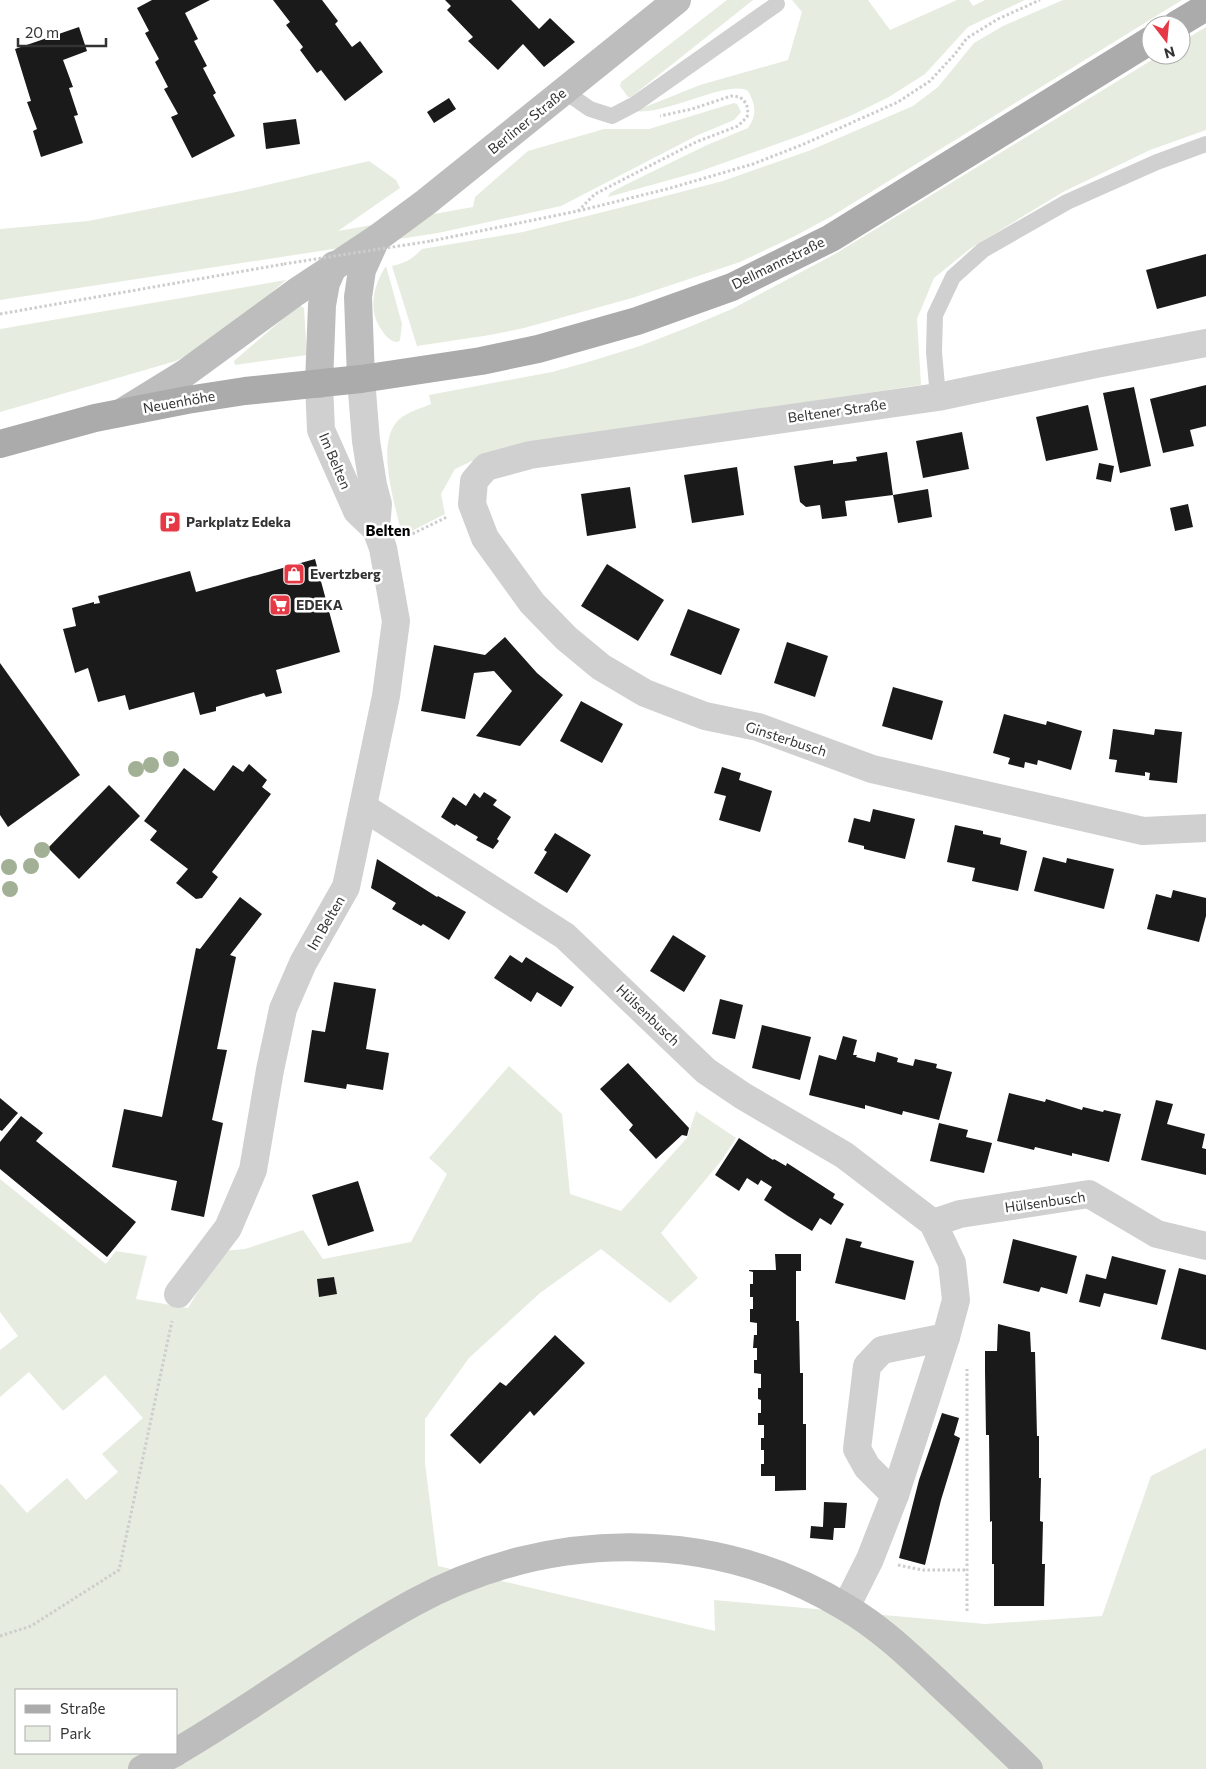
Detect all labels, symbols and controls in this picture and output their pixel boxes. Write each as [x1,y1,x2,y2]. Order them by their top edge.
scale bar [18,15,105,47]
north arrow [1141,15,1191,65]
text: 20 m [25,23,59,41]
text: N [1162,43,1177,63]
street label: Berliner Straße [484,84,569,157]
street label: Dellmannstraße [729,233,827,292]
street label: Neuenhöhe [142,387,216,416]
street label: Beltener Straße [787,395,887,426]
street label: Im Belten [316,430,355,492]
parking icon: Parkplatz Edeka [158,510,182,534]
place label: Parkplatz Edeka [186,513,291,530]
district label: Belten [366,521,410,539]
shop icon: Evertzberg [282,562,306,586]
place label: Evertzberg [310,565,381,582]
supermarket icon: EDEKA [268,593,292,617]
place label: EDEKA [296,596,343,613]
street label: Ginsterbusch [743,717,829,760]
street label: Im Belten [303,893,348,953]
street label: Hülsenbusch [613,980,683,1049]
street label: Hülsenbusch [1004,1187,1086,1216]
legend [15,1689,178,1754]
text: Straße [60,1699,106,1717]
text: Park [60,1724,91,1742]

